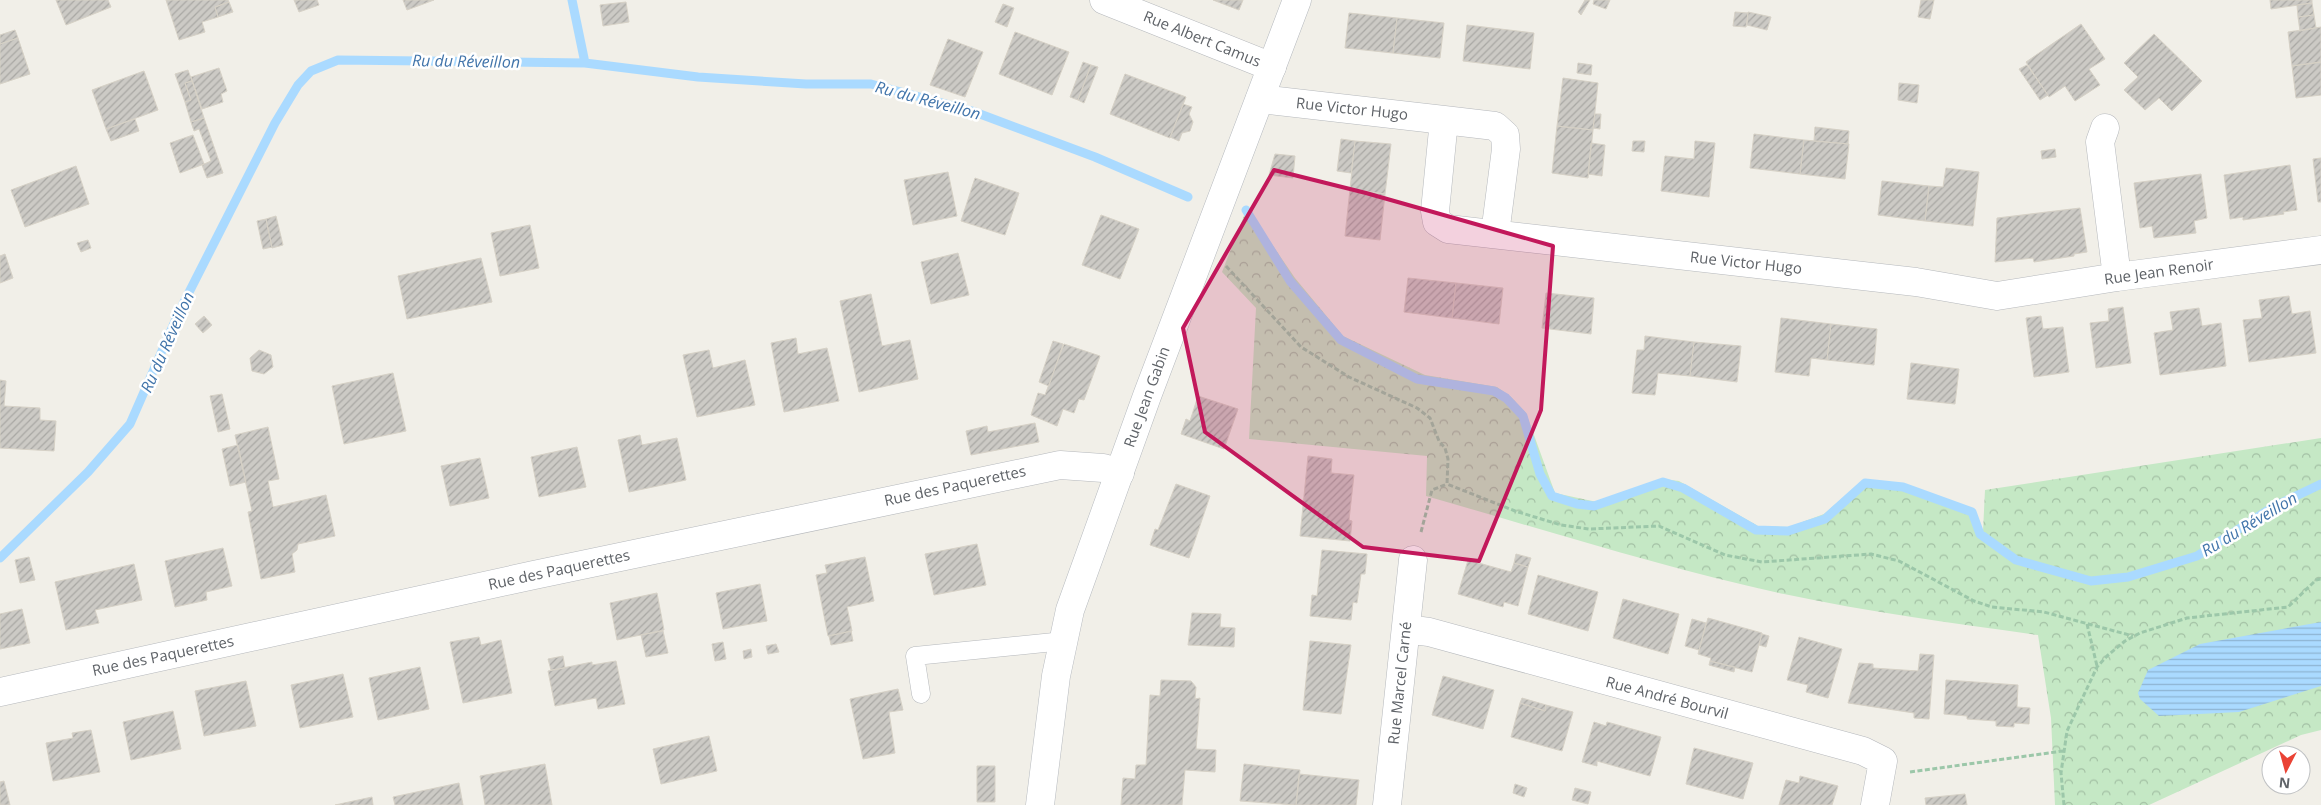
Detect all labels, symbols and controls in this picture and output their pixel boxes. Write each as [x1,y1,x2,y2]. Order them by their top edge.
street label: Rue Albert Camus [1141,5,1264,71]
water label: Ru du Réveillon [412,49,520,73]
water label: Ru du Réveillon [873,75,983,125]
street label: Rue Victor Hugo [1295,92,1409,124]
street label: Rue Victor Hugo [1689,246,1803,278]
street label: Rue Jean Renoir [2103,253,2215,289]
water label: Ru du Réveillon [135,288,199,396]
street label: Rue Jean Gabin [1119,343,1174,450]
street label: Rue des Paquerettes [882,460,1027,510]
water label: Ru du Réveillon [2197,487,2301,561]
street label: Rue des Paquerettes [486,544,631,594]
street label: Rue Marcel Carné [1383,620,1415,745]
street label: Rue des Paquerettes [90,630,235,680]
street label: Rue André Bourvil [1604,671,1731,723]
north arrow [2261,745,2311,795]
text: N [2278,773,2291,793]

